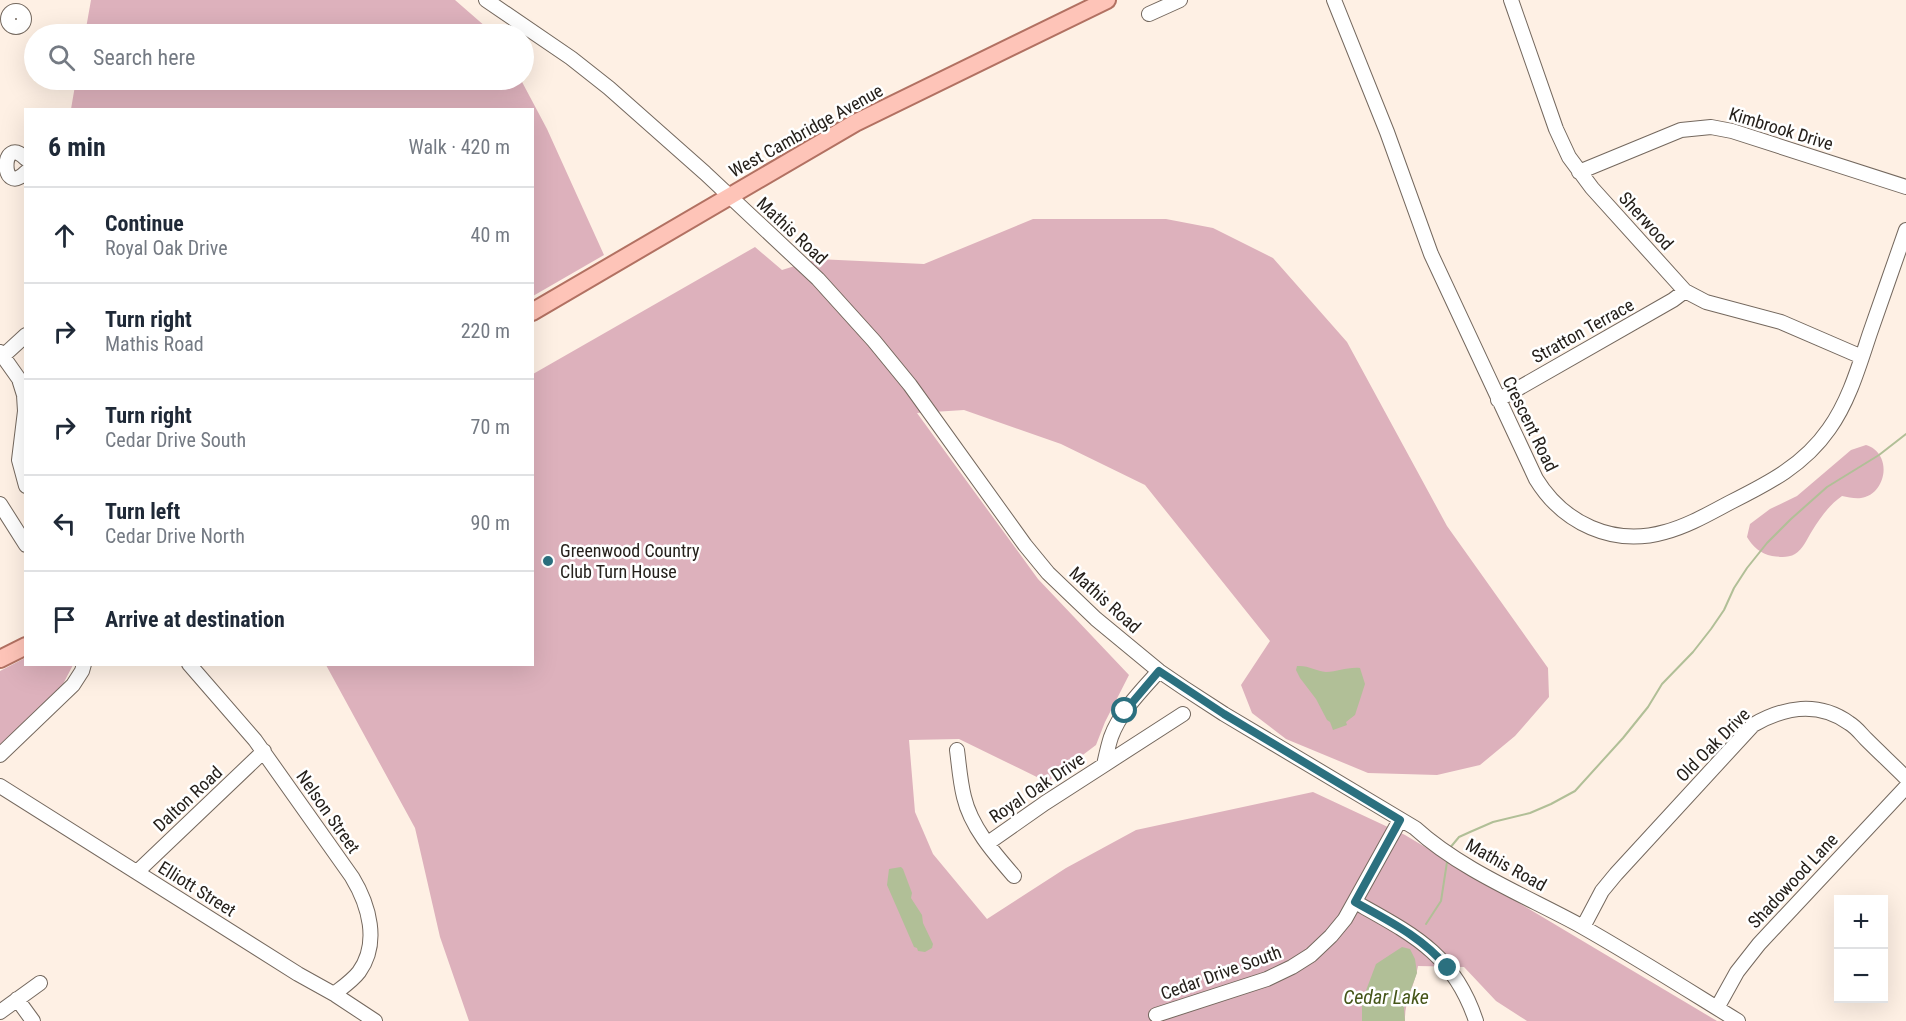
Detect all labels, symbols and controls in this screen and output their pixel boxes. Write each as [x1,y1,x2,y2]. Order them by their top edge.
search box [24,24,534,90]
icon: search [45,41,78,74]
text: Search here [93,45,195,70]
street label: West Cambridge Avenue [725,80,886,182]
street label: Kimbrook Drive [1726,103,1836,154]
text: 6 min [48,132,106,162]
text: Walk · 420 m [409,135,510,159]
street label: Sherwood [1615,187,1678,254]
street label: Mathis Road [753,193,832,269]
text: Continue [105,211,184,236]
icon: ahead [48,219,81,252]
text: 40 m [471,223,510,247]
text: Royal Oak Drive [105,236,228,260]
street label: Stratton Terrace [1528,294,1637,367]
text: Turn right [105,307,192,332]
icon: right [48,315,81,348]
text: 220 m [461,319,510,343]
text: Mathis Road [105,332,204,356]
street label: Crescent Road [1498,373,1563,475]
text: Turn right [105,403,192,428]
icon: right [48,411,81,444]
text: 70 m [471,415,510,439]
text: Cedar Drive South [105,428,246,452]
text: Turn left [105,499,180,524]
icon: left [48,507,81,540]
text: 90 m [471,511,510,535]
text: Cedar Drive North [105,524,245,548]
place label: Greenwood Country Club Turn House [560,540,700,582]
marker: Greenwood Country Club Turn House [541,554,555,568]
street label: Mathis Road [1065,562,1145,637]
icon: arrive [48,603,81,636]
text: Arrive at destination [105,607,285,632]
route start [1111,697,1137,723]
street label: Old Oak Drive [1671,703,1754,786]
street label: Royal Oak Drive [985,748,1088,827]
street label: Dalton Road [149,762,226,836]
street label: Nelson Street [292,766,365,857]
street label: Shadowood Lane [1743,829,1842,932]
street label: Mathis Road [1462,834,1550,895]
street label: Elliott Street [155,857,240,921]
map controls [1834,895,1888,1003]
button: + [1834,895,1888,949]
street label: Cedar Drive South [1158,941,1284,1004]
button: − [1834,949,1888,1003]
route end [1434,954,1460,980]
water label: Cedar Lake [1343,985,1429,1009]

